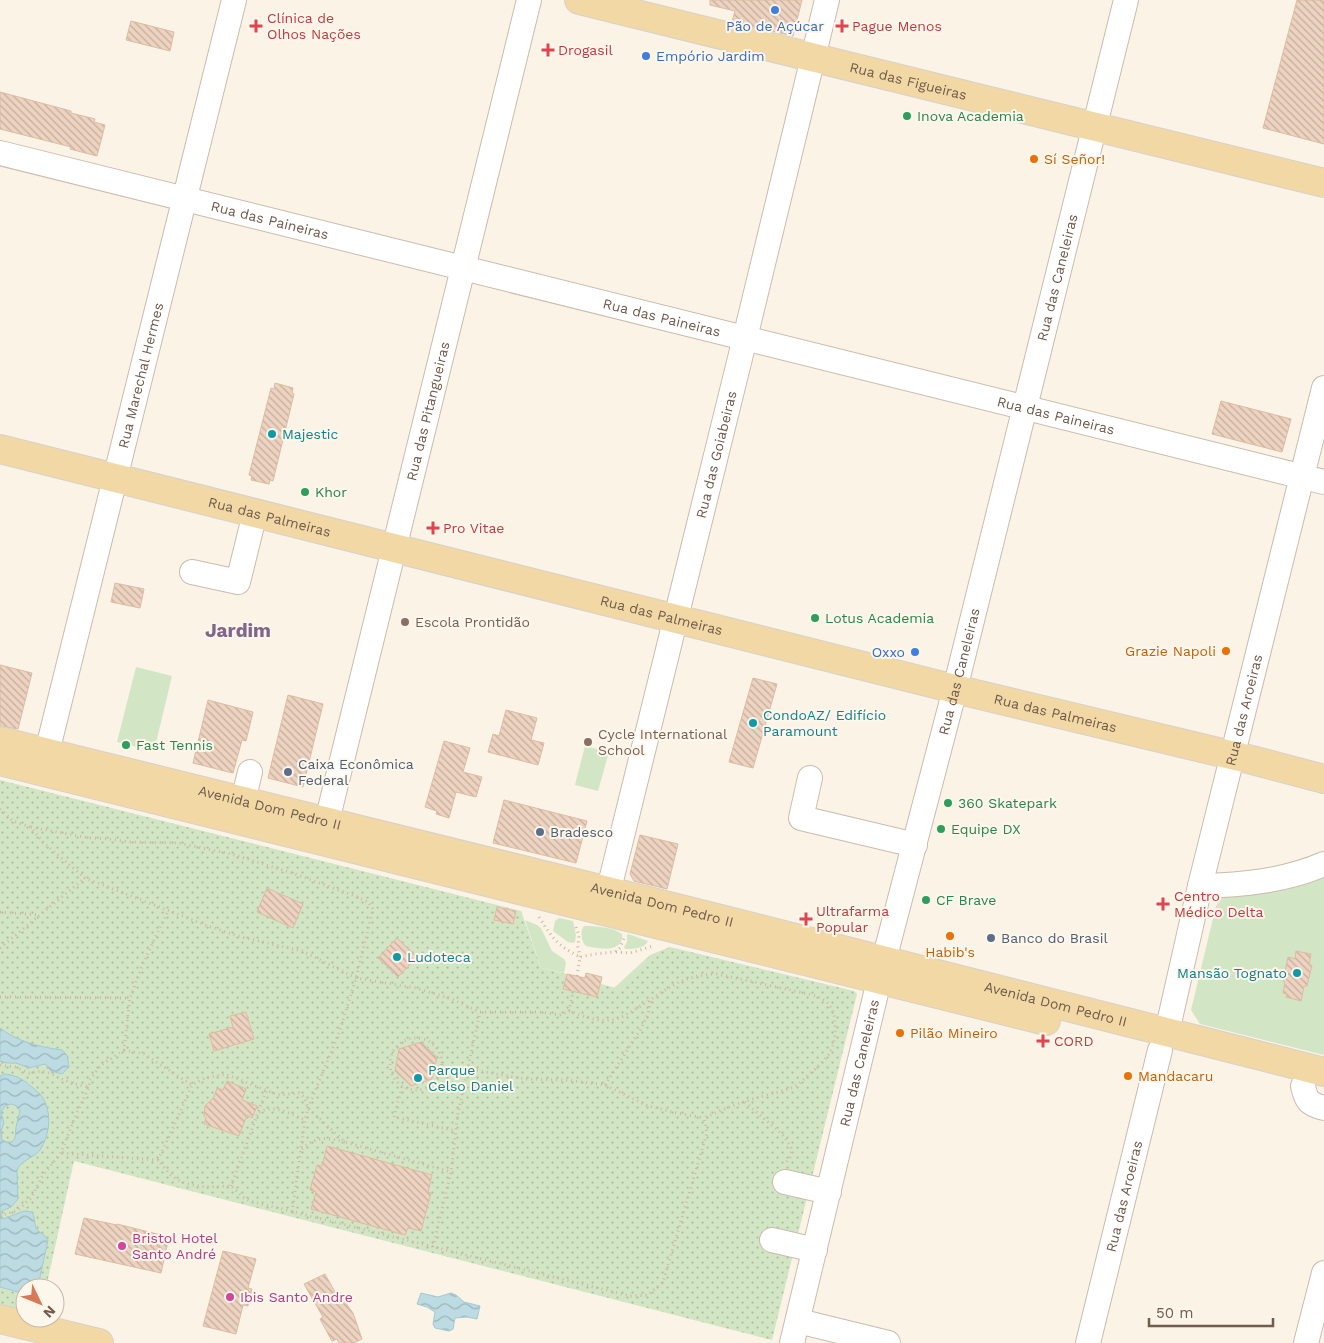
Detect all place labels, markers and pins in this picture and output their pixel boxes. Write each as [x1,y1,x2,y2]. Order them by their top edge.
marker: Pão de Açúcar [769,4,781,16]
place label: Clínica de Olhos Nações [267,10,361,42]
place label: Pão de Açúcar [726,18,824,34]
place label: Pague Menos [852,18,942,34]
marker: Clínica de Olhos Nações [249,19,263,33]
marker: Pague Menos [836,20,848,32]
place label: Drogasil [558,42,613,58]
marker: Drogasil [542,44,554,56]
place label: Empório Jardim [656,48,765,64]
marker: Empório Jardim [640,50,652,62]
place label: Inova Academia [917,108,1024,124]
marker: Inova Academia [901,110,913,122]
place label: Sí Señor! [1044,151,1105,167]
marker: Sí Señor! [1028,153,1040,165]
place label: Majestic [282,426,339,442]
marker: Majestic [266,428,278,440]
place label: Khor [315,484,347,500]
marker: Khor [299,486,311,498]
place label: Pro Vitae [443,520,504,536]
marker: Pro Vitae [427,522,439,534]
place label: Lotus Academia [825,610,934,626]
marker: Lotus Academia [809,612,821,624]
place label: Escola Prontidão [415,614,530,630]
marker: Escola Prontidão [399,616,411,628]
place label: Grazie Napoli [1125,643,1216,659]
place label: Oxxo [872,644,905,660]
marker: Grazie Napoli [1220,645,1232,657]
marker: Oxxo [909,646,921,658]
place label: CondoAZ/ Edifício Paramount [763,707,886,739]
marker: CondoAZ/ Edifício Paramount [747,717,759,729]
place label: Cycle International School [598,726,728,758]
marker: Cycle International School [582,736,594,748]
place label: Fast Tennis [136,737,213,753]
marker: Fast Tennis [120,739,132,751]
place label: Caixa Econômica Federal [298,756,414,788]
marker: Caixa Econômica Federal [282,766,294,778]
place label: 360 Skatepark [958,795,1057,811]
marker: 360 Skatepark [942,797,954,809]
place label: Equipe DX [951,821,1021,837]
marker: Equipe DX [935,823,947,835]
place label: Bradesco [550,824,613,840]
marker: Bradesco [534,826,546,838]
place label: Centro Médico Delta [1174,888,1263,920]
place label: CF Brave [936,892,996,908]
marker: CF Brave [920,894,932,906]
marker: Centro Médico Delta [1156,897,1170,911]
place label: Ultrafarma Popular [816,903,889,935]
marker: Ultrafarma Popular [800,913,812,925]
marker: Habib's [944,930,956,942]
place label: Banco do Brasil [1001,930,1108,946]
marker: Banco do Brasil [985,932,997,944]
place label: Habib's [925,944,975,960]
place label: Ludoteca [407,949,471,965]
marker: Ludoteca [391,951,403,963]
place label: Mansão Tognato [1177,965,1287,981]
marker: Mansão Tognato [1291,967,1303,979]
place label: Pilão Mineiro [910,1025,998,1041]
marker: Pilão Mineiro [894,1027,906,1039]
place label: CORD [1054,1033,1093,1049]
marker: CORD [1036,1034,1050,1048]
place label: Parque Celso Daniel [428,1062,514,1094]
place label: Mandacaru [1138,1068,1213,1084]
marker: Mandacaru [1122,1070,1134,1082]
marker: Parque Celso Daniel [412,1072,424,1084]
place label: Bristol Hotel Santo André [132,1230,218,1262]
marker: Bristol Hotel Santo André [116,1240,128,1252]
place label: Ibis Santo Andre [240,1289,353,1305]
marker: Ibis Santo Andre [224,1291,236,1303]

